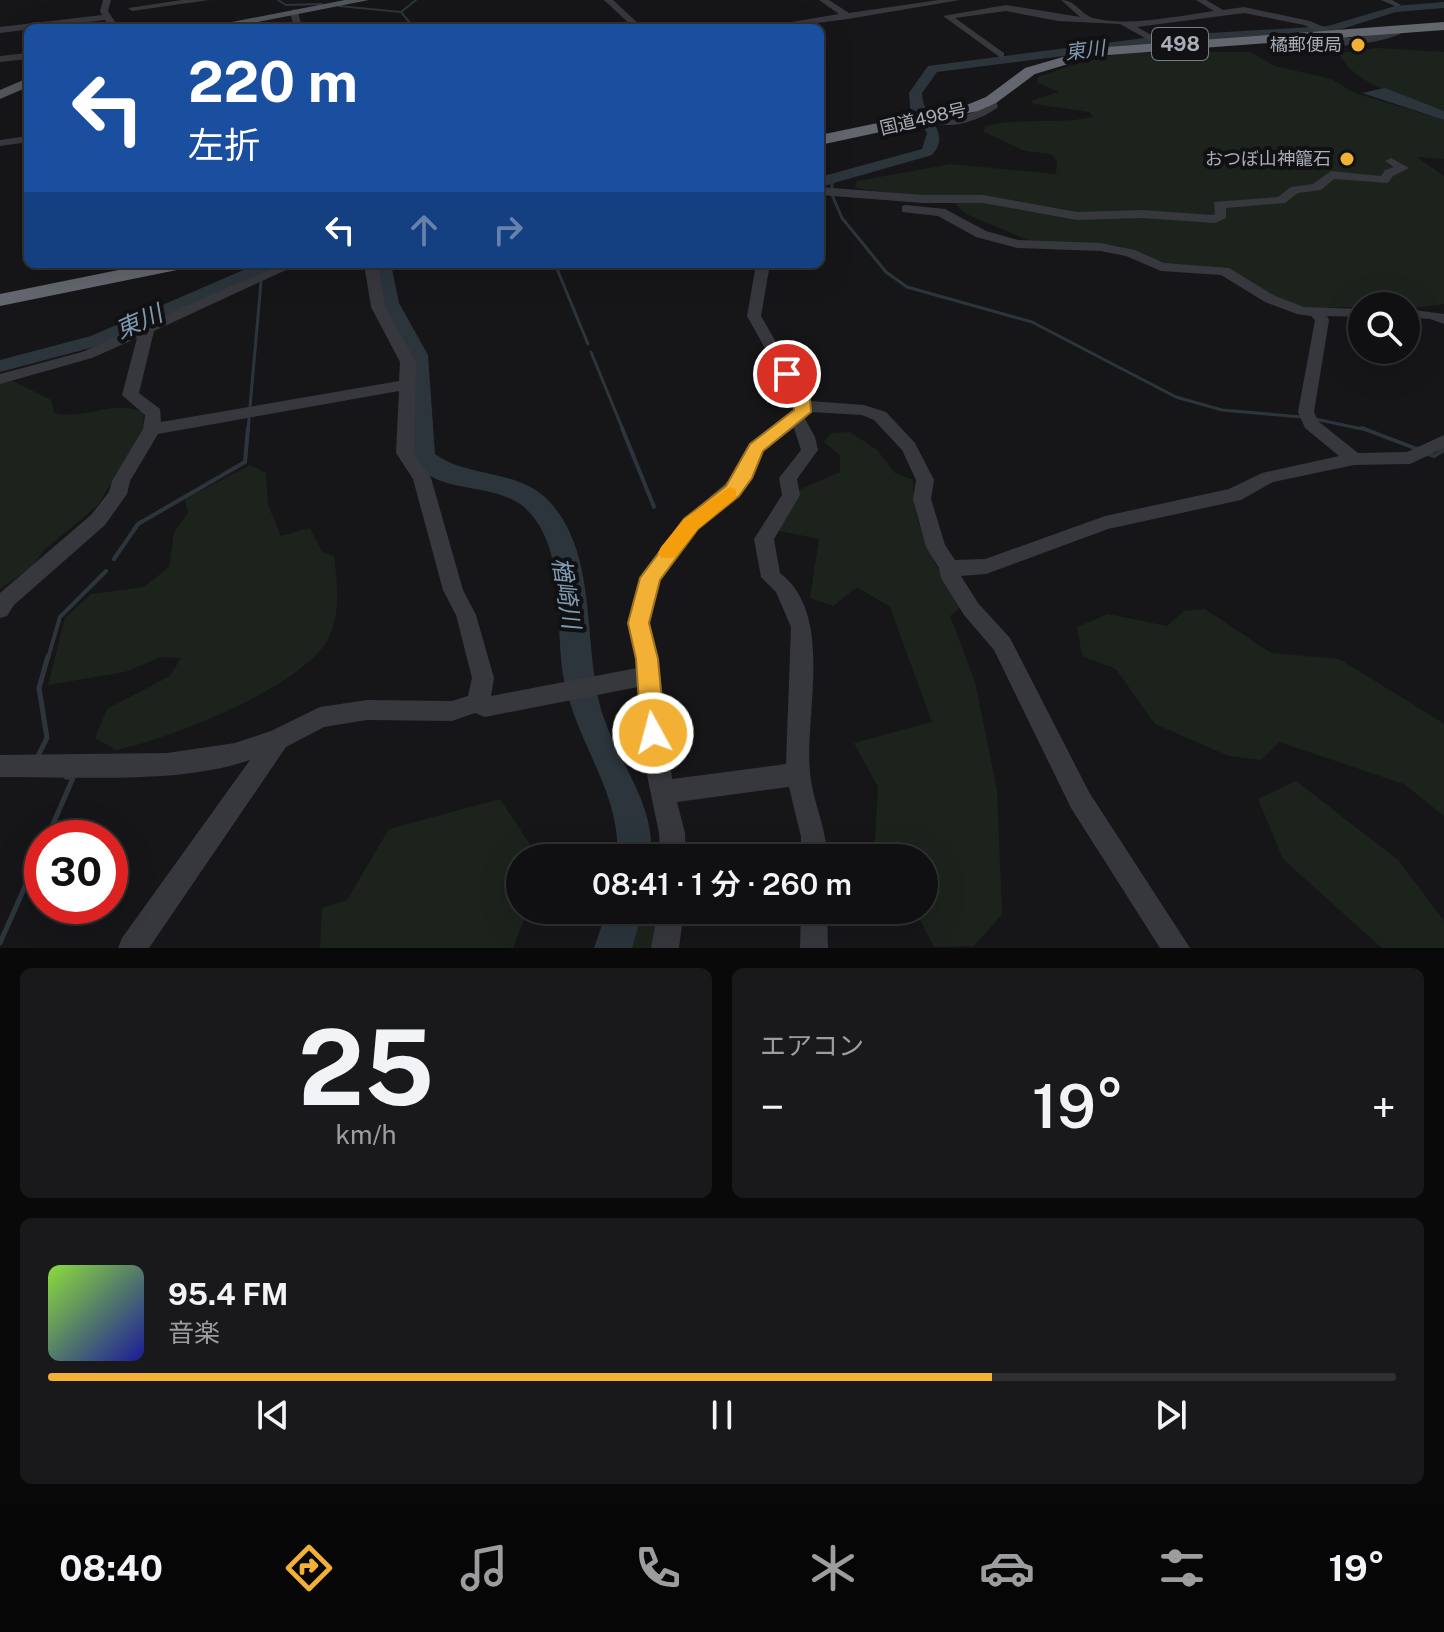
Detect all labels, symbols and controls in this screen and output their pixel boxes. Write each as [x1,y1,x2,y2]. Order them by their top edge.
road number: 498 [1152,28,1208,60]
place label: 橘郵便局 [1270,34,1342,55]
water label: 東川 [1064,35,1108,64]
marker: 橘郵便局 [1349,36,1367,54]
text: 220 m [188,49,358,115]
icon: left [56,56,160,160]
street label: 国道498号 [878,98,968,139]
text: 左折 [188,124,260,166]
place label: おつぼ山神籠石 [1205,148,1331,169]
marker: おつぼ山神籠石 [1338,150,1356,168]
icon: left [318,208,362,252]
icon: ahead [402,208,446,252]
icon: right [486,208,530,252]
map controls [1348,292,1420,364]
button: search [1348,292,1420,364]
water label: 東川 [111,297,169,344]
pin [753,340,821,408]
icon: arrive [765,352,809,396]
water label: 楢崎川 [548,555,587,634]
position arrow [611,691,695,775]
speed limit sign: 30 [24,820,128,924]
text: 08:41 · 1 分 · 260 m [592,866,852,902]
text: 25 [298,1006,434,1128]
text: エアコン [760,1030,864,1061]
text: 19° [1032,1071,1124,1142]
text: − [760,1081,784,1133]
text: + [1372,1081,1396,1133]
text: km/h [335,1119,397,1150]
text: 95.4 FM [168,1276,288,1312]
text: 音楽 [168,1317,220,1348]
icon: previous [251,1393,295,1437]
icon: pause [700,1393,744,1437]
icon: next [1149,1393,1193,1437]
icon: directions [281,1540,337,1596]
icon: music [456,1540,512,1596]
icon: phone [630,1540,686,1596]
icon: climate [805,1540,861,1596]
icon: car [979,1540,1035,1596]
icon: filters [1154,1540,1210,1596]
text: 08:40 [59,1547,163,1589]
text: 19° [1329,1547,1385,1589]

